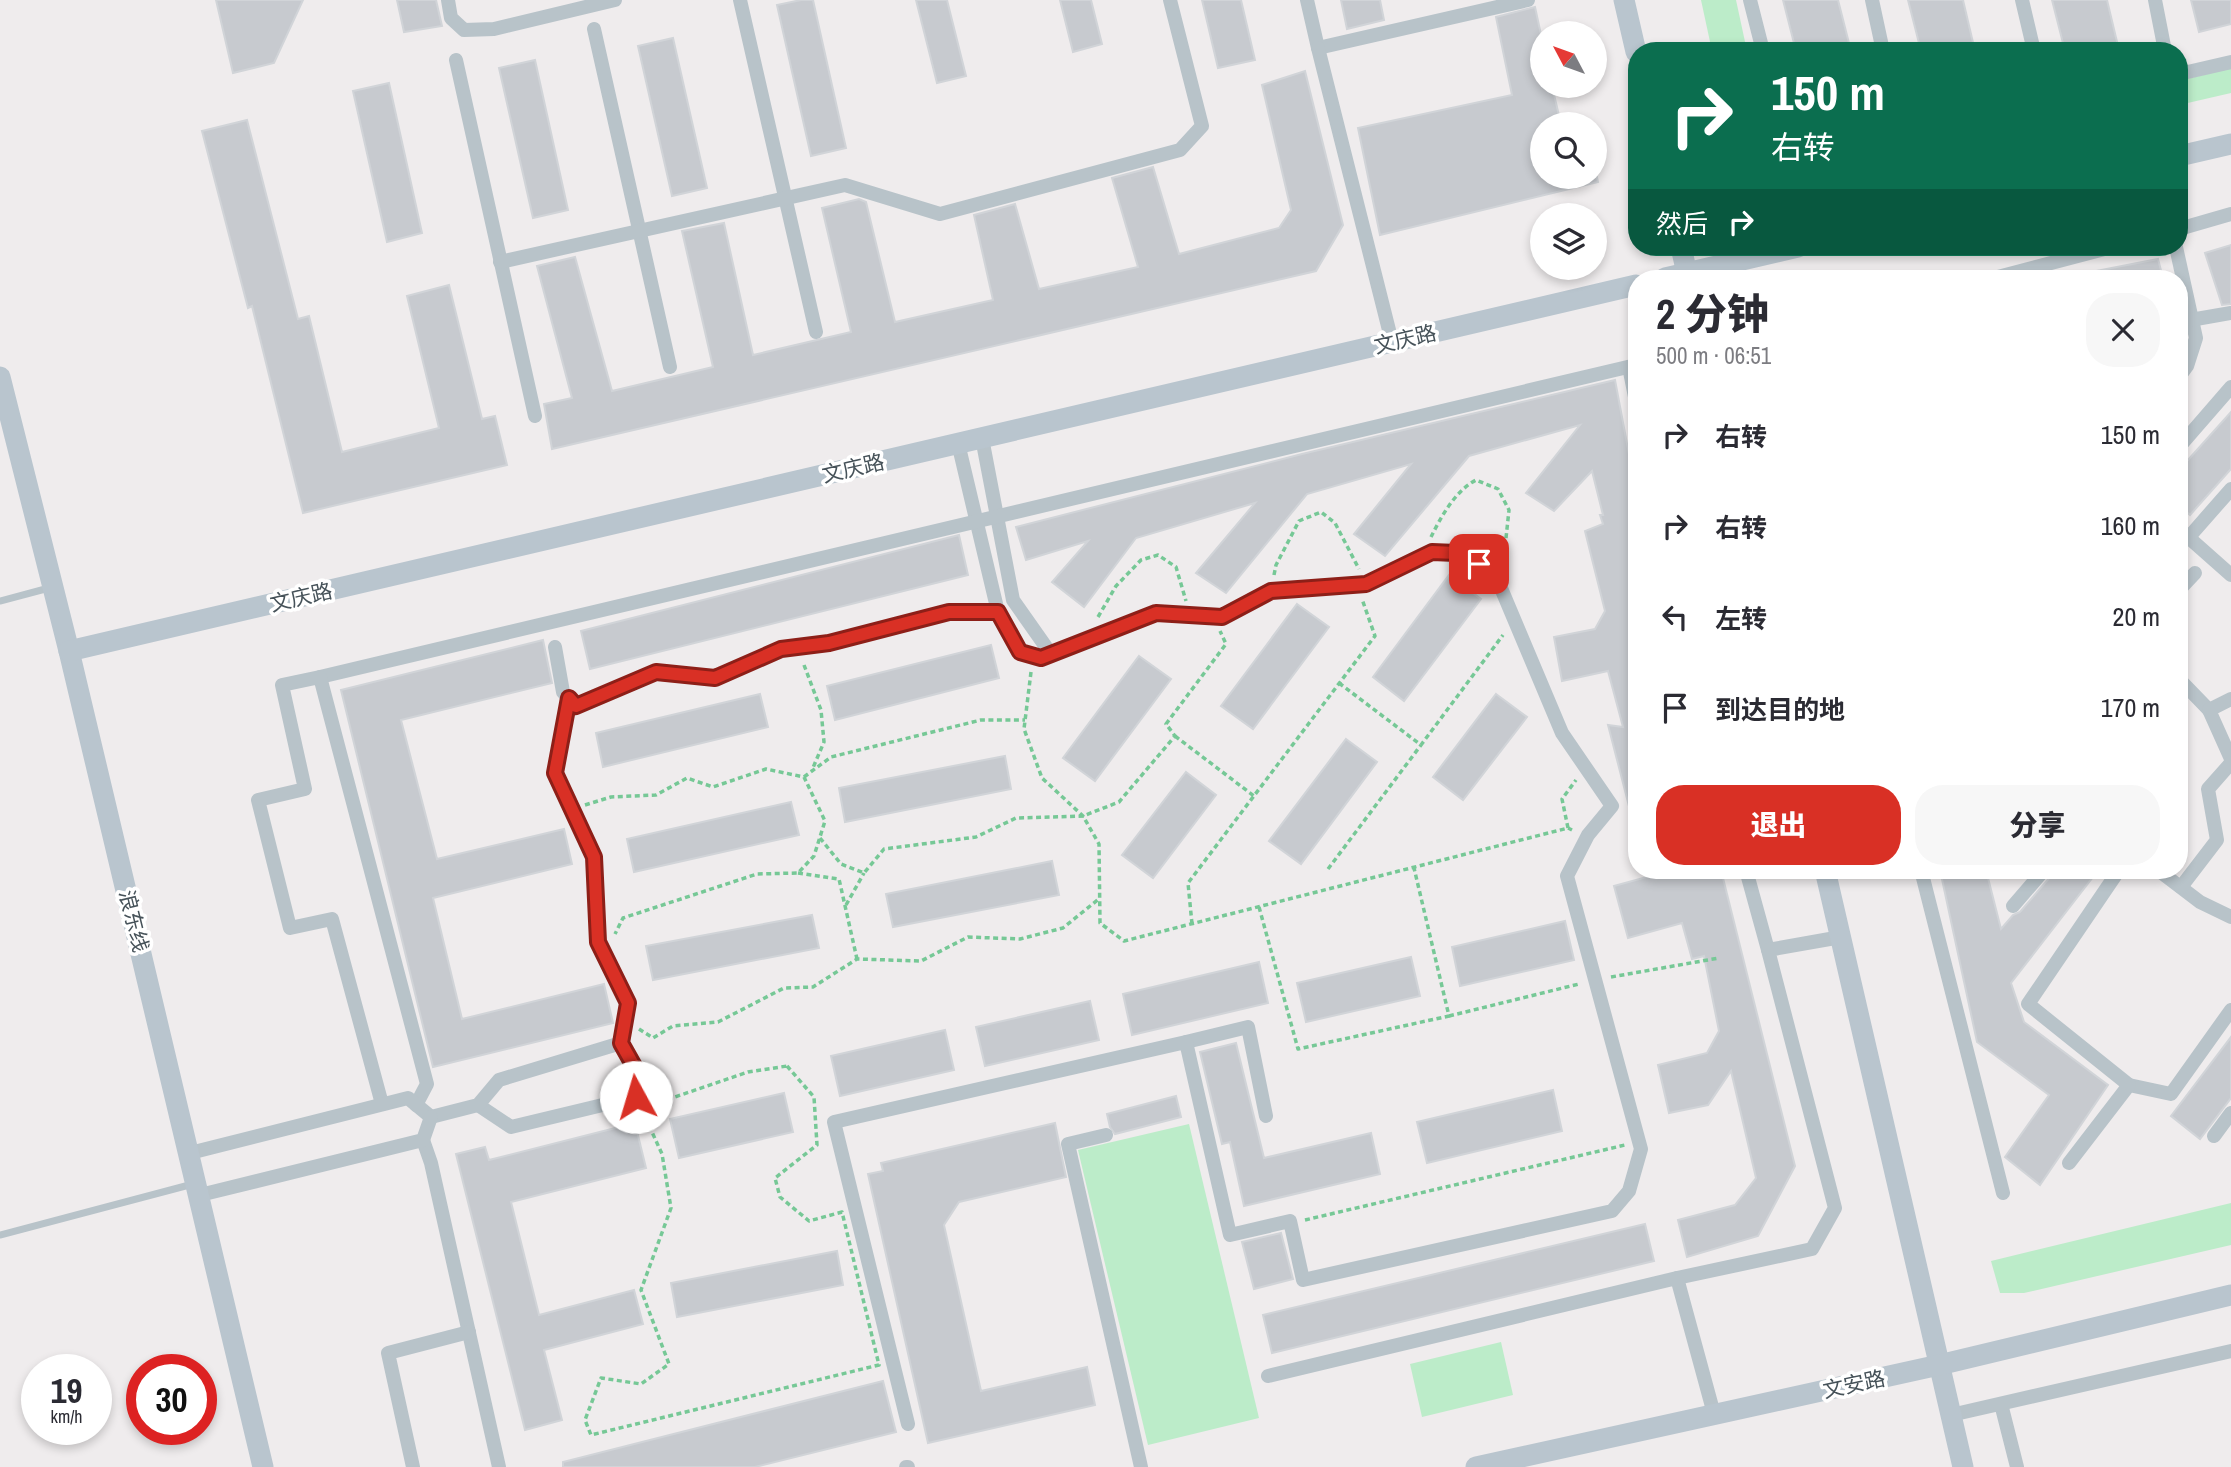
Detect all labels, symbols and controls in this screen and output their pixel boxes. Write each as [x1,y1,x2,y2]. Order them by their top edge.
north arrow [1530,21,1606,98]
map controls [1530,21,1607,280]
text: 150 m [1771,59,1885,125]
icon: right [1656,70,1747,161]
button: search [1530,112,1607,189]
text: 右转 [1771,126,1835,169]
button: layers [1530,203,1607,280]
icon: right [1722,203,1760,241]
text: 然后 [1656,206,1708,241]
text: 2 分钟 [1656,286,1769,342]
button: close [2086,293,2160,367]
street label: 文庆路 [1371,318,1439,360]
text: 500 m · 06:51 [1656,340,1771,371]
icon: right [1656,416,1694,454]
text: 150 m [2101,417,2160,452]
text: 右转 [1715,419,1767,454]
street label: 文庆路 [819,447,887,489]
icon: right [1656,507,1694,545]
text: 160 m [2101,508,2160,543]
text: 右转 [1715,510,1767,545]
pin [1449,534,1509,594]
icon: arrive [1460,545,1498,583]
street label: 文庆路 [267,576,335,618]
icon: left [1656,598,1694,636]
text: 20 m [2113,599,2160,634]
text: 左转 [1715,601,1767,636]
icon: arrive [1656,689,1694,727]
text: 170 m [2101,690,2160,725]
text: 到达目的地 [1715,692,1845,727]
button: 退出 [1656,785,1901,865]
button: 分享 [1915,785,2160,865]
street label: 浪东线 [112,887,156,955]
position arrow [599,1060,673,1134]
speed limit sign: 30 [126,1354,217,1445]
street label: 文安路 [1820,1363,1888,1405]
text: 19 [51,1367,82,1414]
text: km/h [51,1404,83,1429]

